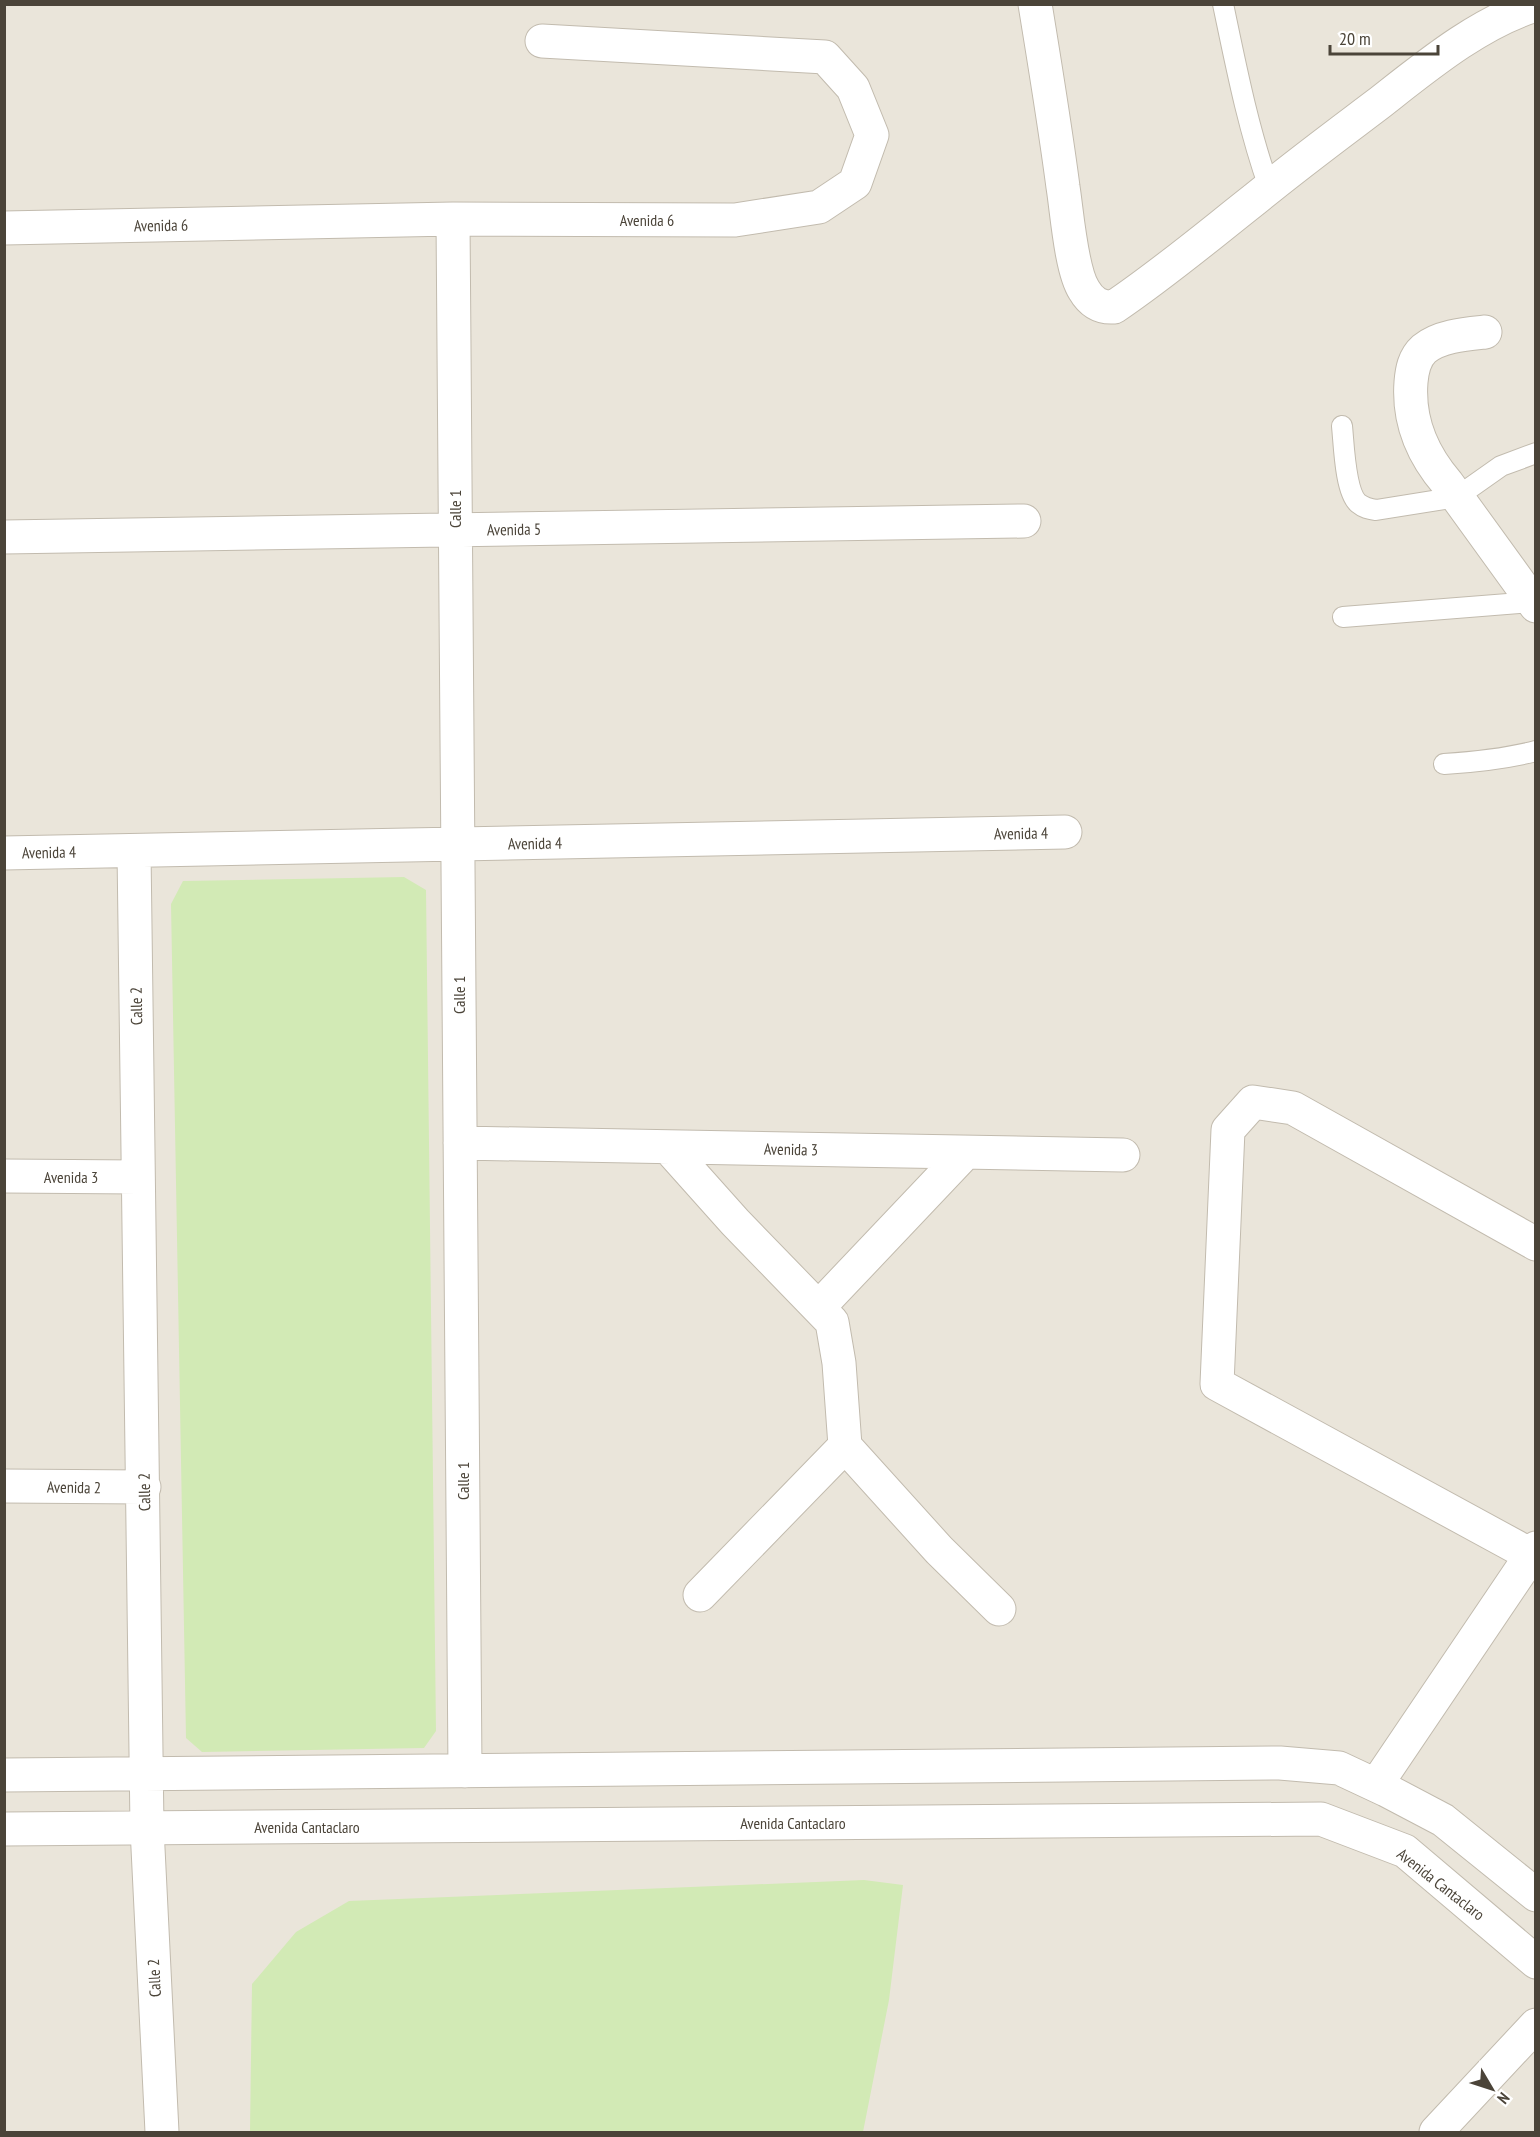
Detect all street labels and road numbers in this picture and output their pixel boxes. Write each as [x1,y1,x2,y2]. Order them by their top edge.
street label: Avenida 6 [620,210,674,230]
street label: Avenida 6 [134,215,188,235]
street label: Calle 1 [445,490,465,528]
street label: Avenida 5 [487,519,541,539]
street label: Avenida 4 [994,823,1048,843]
street label: Avenida 4 [508,833,562,853]
street label: Avenida 4 [22,842,76,862]
street label: Calle 1 [449,976,469,1014]
street label: Calle 2 [126,987,146,1025]
street label: Avenida 3 [764,1139,818,1159]
street label: Avenida 3 [44,1167,98,1187]
street label: Calle 1 [453,1462,473,1500]
street label: Calle 2 [134,1473,154,1511]
street label: Avenida 2 [47,1477,101,1497]
street label: Avenida Cantaclaro [740,1813,846,1833]
street label: Avenida Cantaclaro [254,1817,360,1837]
street label: Avenida Cantaclaro [1393,1844,1489,1924]
street label: Calle 2 [143,1958,165,1998]

